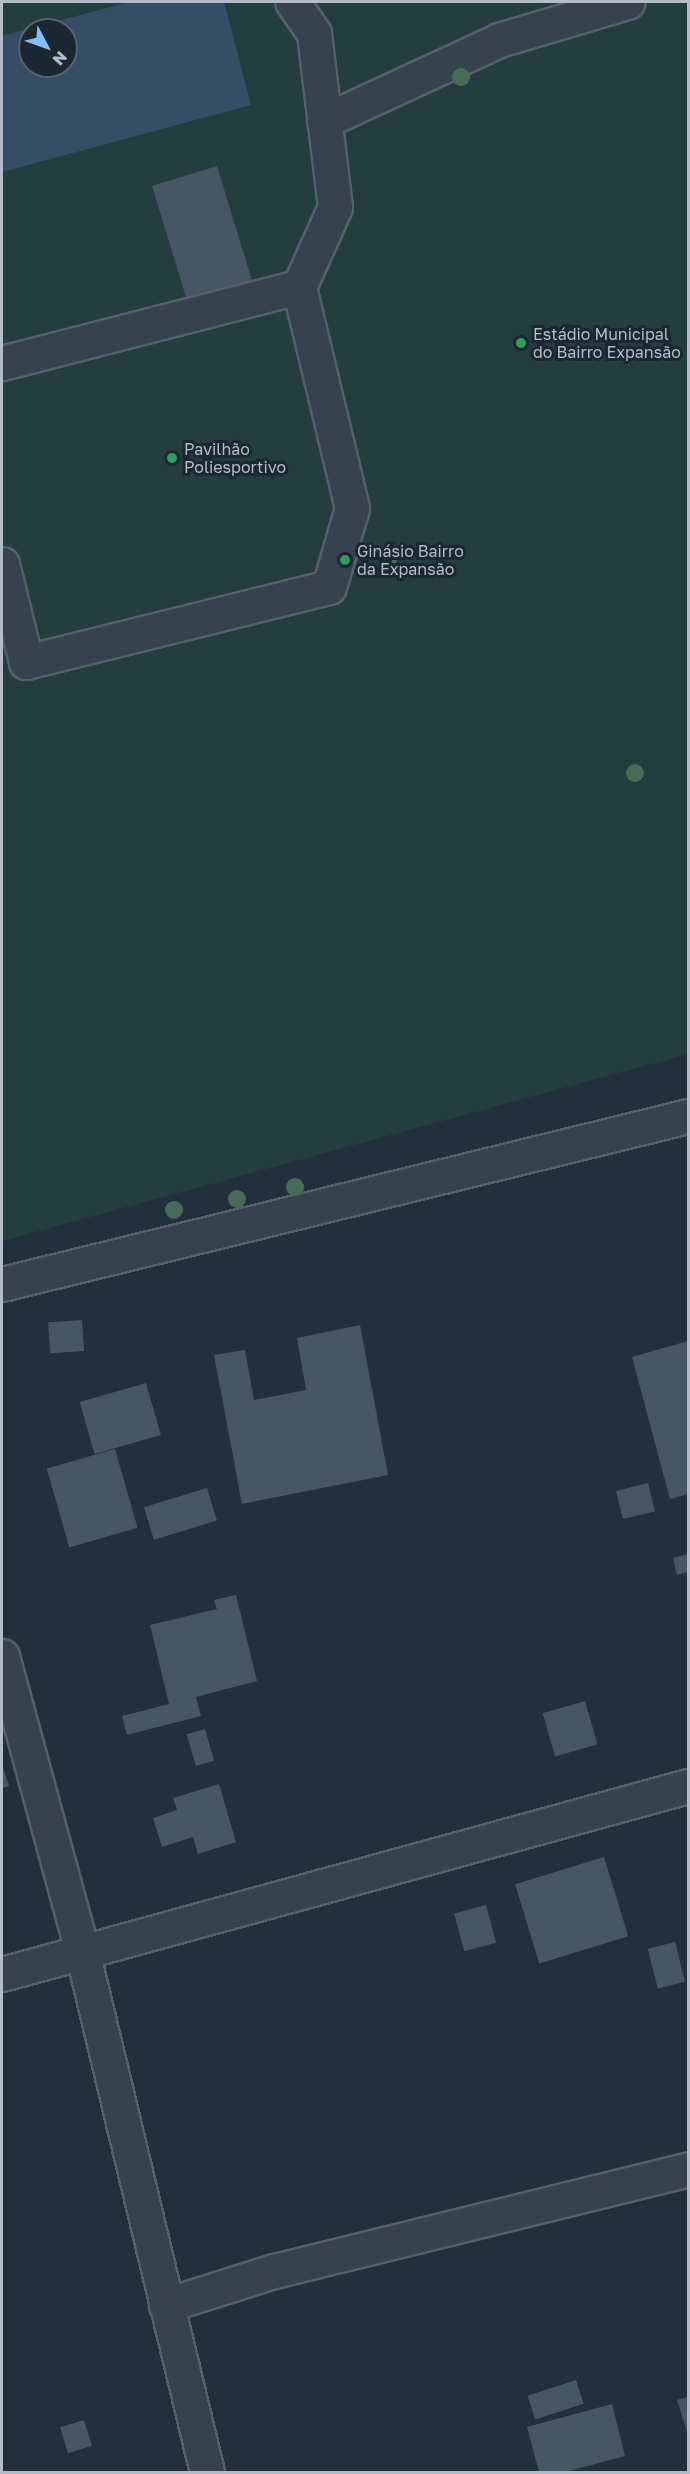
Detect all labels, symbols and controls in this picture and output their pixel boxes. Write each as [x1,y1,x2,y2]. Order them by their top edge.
north arrow [18,18,78,78]
text: N [49,47,72,70]
place label: Estádio Municipal do Bairro Expansão [533,324,681,362]
marker: Estádio Municipal do Bairro Expansão [514,336,528,350]
place label: Pavilhão Poliesportivo [184,439,286,477]
marker: Pavilhão Poliesportivo [165,451,179,465]
place label: Ginásio Bairro da Expansão [357,541,464,579]
marker: Ginásio Bairro da Expansão [338,553,352,567]

